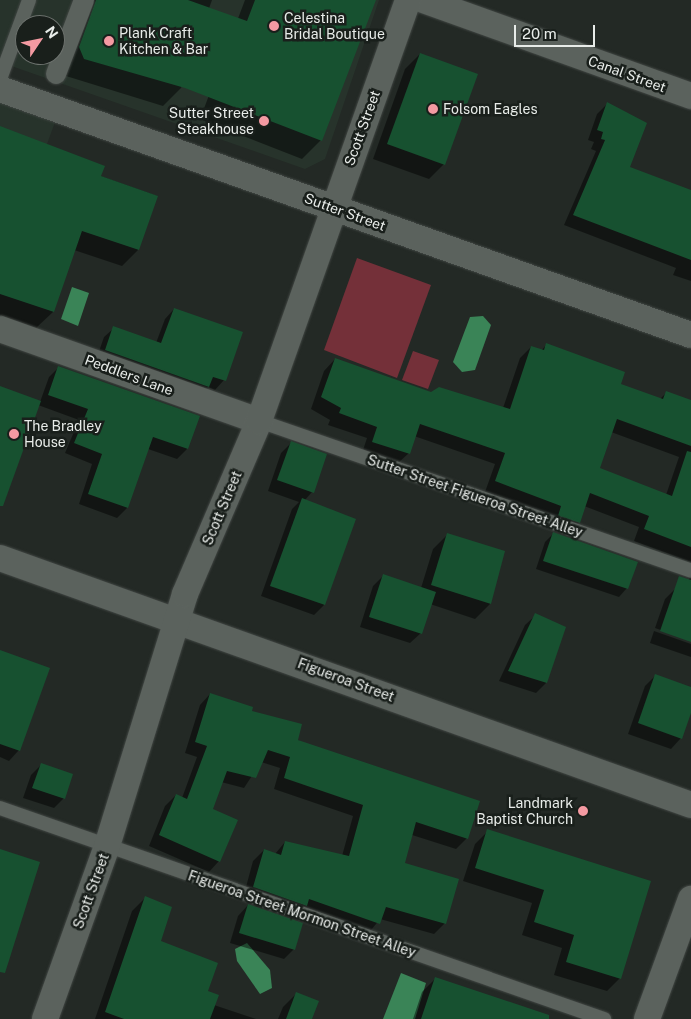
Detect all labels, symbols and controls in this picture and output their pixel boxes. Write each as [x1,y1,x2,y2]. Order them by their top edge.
place label: Celestina Bridal Boutique [284,10,385,42]
north arrow [15,15,65,65]
scale bar [516,15,597,47]
marker: Celestina Bridal Boutique [268,20,280,32]
text: N [42,23,61,41]
place label: Plank Craft Kitchen & Bar [119,25,208,58]
text: 20 m [522,25,557,42]
marker: Plank Craft Kitchen & Bar [103,35,115,47]
street label: Canal Street [586,52,668,96]
street label: Scott Street [341,88,383,168]
place label: Folsom Eagles [443,101,537,117]
marker: Folsom Eagles [427,103,439,115]
place label: Sutter Street Steakhouse [169,105,254,138]
marker: Sutter Street Steakhouse [258,115,270,127]
street label: Sutter Street [302,190,388,234]
street label: Peddlers Lane [82,351,176,399]
place label: The Bradley House [24,418,102,451]
marker: The Bradley House [8,428,20,440]
street label: Sutter Street Figueroa Street Alley [365,451,585,541]
street label: Scott Street [199,468,245,548]
street label: Figueroa Street [295,655,397,705]
place label: Landmark Baptist Church [476,795,573,828]
marker: Landmark Baptist Church [577,805,589,817]
street label: Scott Street [70,851,112,931]
street label: Figueroa Street Mormon Street Alley [186,867,418,961]

